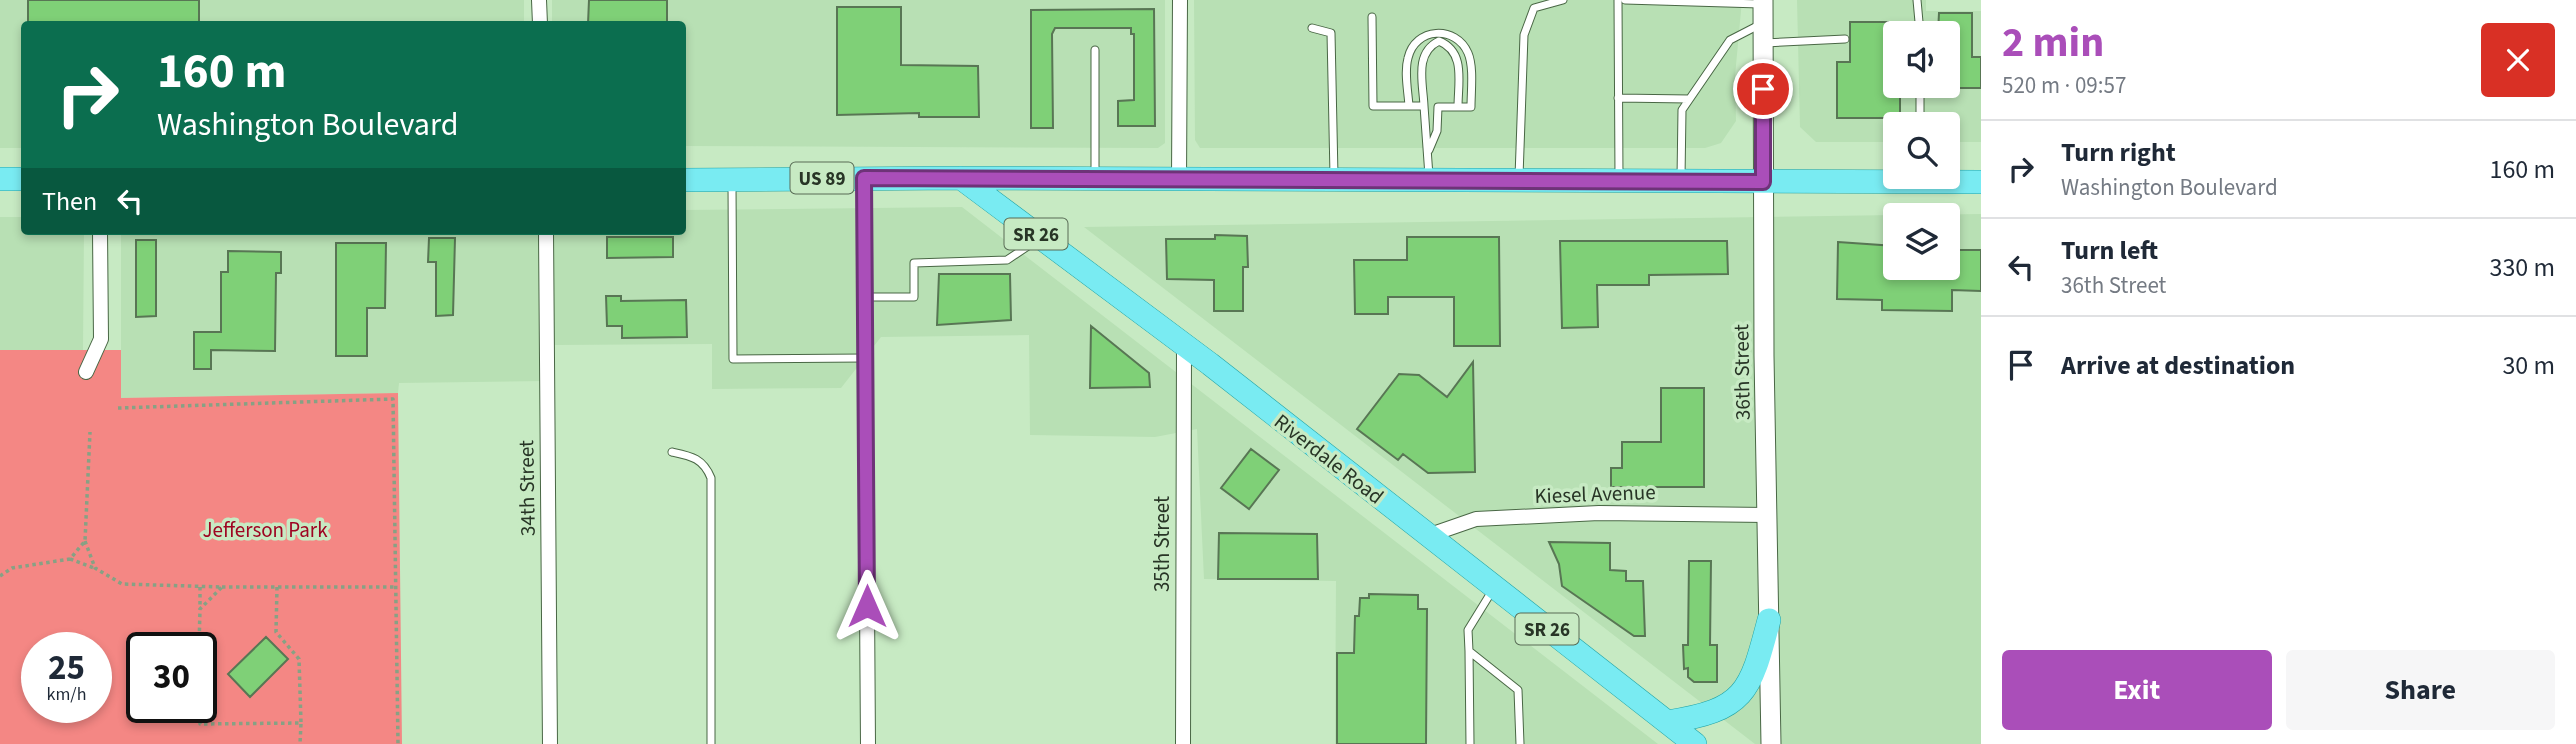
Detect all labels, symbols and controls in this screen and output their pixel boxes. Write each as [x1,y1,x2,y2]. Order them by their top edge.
text: 2 min [2002,13,2104,73]
map controls [1883,21,1960,280]
button: sound [1883,21,1960,98]
button: close [2481,23,2555,97]
text: 160 m [157,37,286,107]
icon: right [42,49,133,140]
pin [1733,59,1793,119]
text: 520 m · 09:57 [2002,69,2126,102]
icon: arrive [1744,70,1782,108]
text: Washington Boulevard [157,102,458,148]
button: search [1883,112,1960,189]
text: Turn right [2061,134,2176,171]
icon: right [2002,150,2040,188]
text: 160 m [2489,151,2555,188]
road number: US 89 [790,162,854,194]
text: Washington Boulevard [2061,171,2278,204]
icon: left [111,182,149,220]
text: Then [42,183,97,220]
button: layers [1883,203,1960,280]
road number: SR 26 [1004,218,1068,250]
text: Turn left [2061,232,2158,269]
icon: left [2002,248,2040,286]
text: 330 m [2489,249,2555,286]
text: 36th Street [2061,269,2166,302]
street label: 36th Street [1726,324,1758,420]
icon: arrive [2002,346,2040,384]
text: Arrive at destination [2061,347,2295,384]
text: 30 m [2502,347,2555,384]
street label: Riverdale Road [1268,407,1390,511]
street label: 34th Street [511,440,543,536]
street label: Kiesel Avenue [1534,477,1656,511]
street label: 35th Street [1147,496,1177,592]
park label: Jefferson Park [202,515,328,545]
position arrow [830,569,904,643]
road number: SR 26 [1516,614,1578,644]
speed limit sign: 30 [126,632,217,723]
text: 25 [48,643,85,693]
button: Exit [2002,650,2272,730]
button: Share [2286,650,2555,730]
text: km/h [47,682,86,707]

